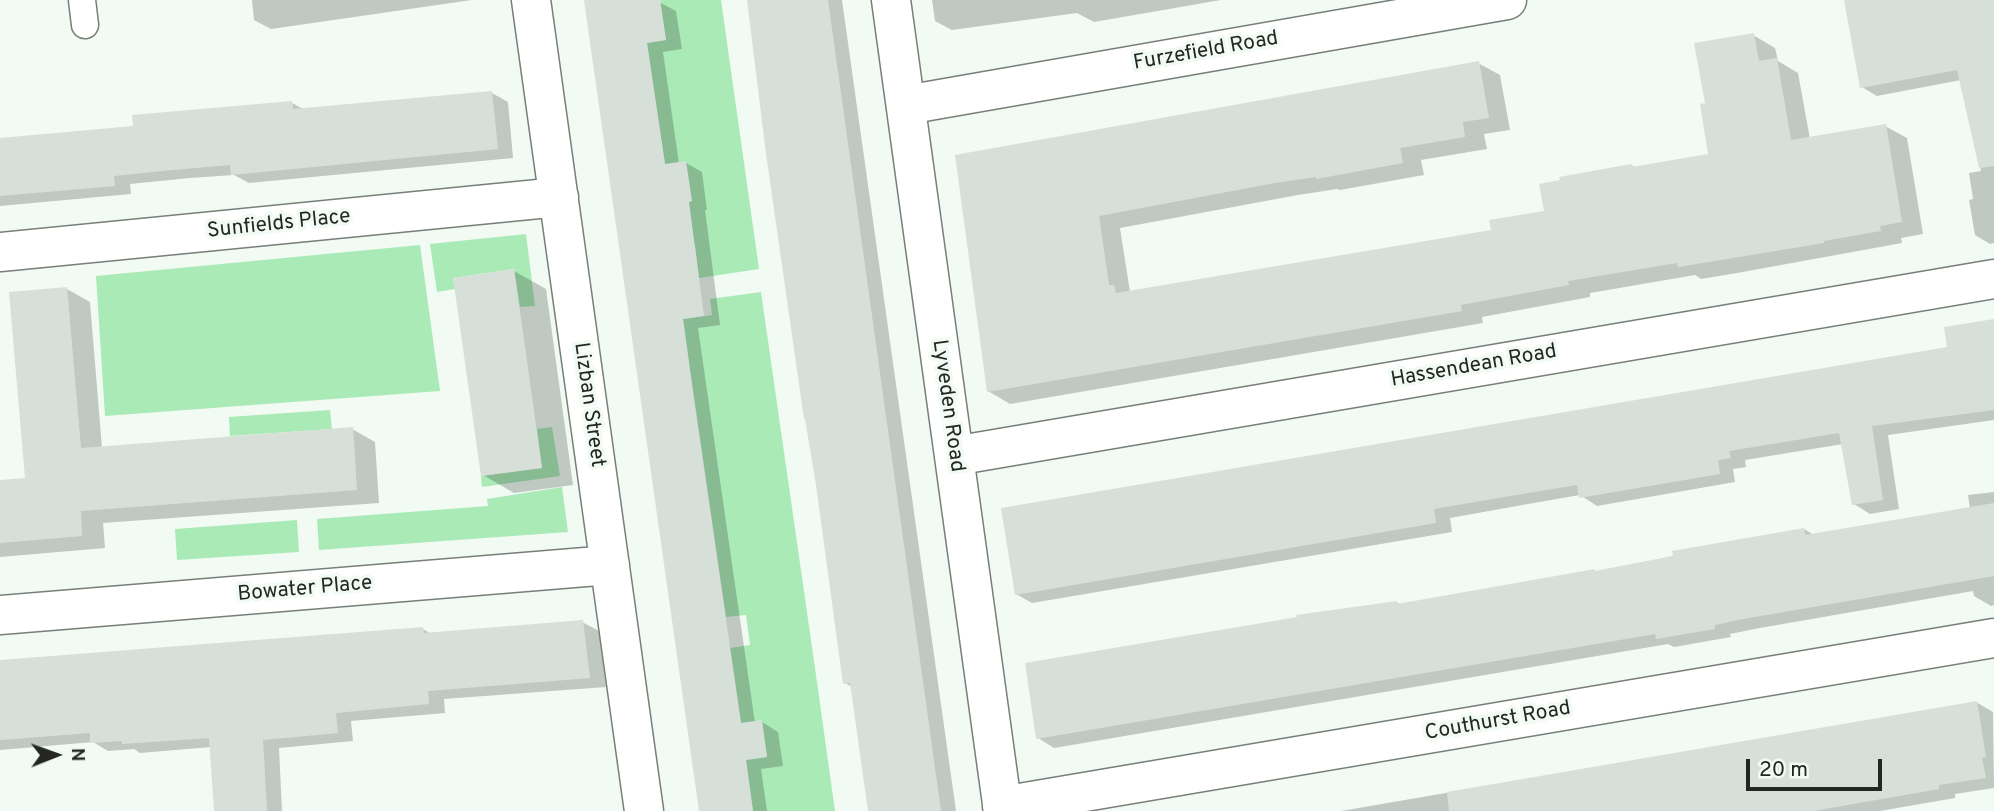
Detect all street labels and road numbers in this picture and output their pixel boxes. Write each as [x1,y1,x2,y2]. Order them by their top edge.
street label: Furzefield Road [1132,27,1280,77]
street label: Sunfields Place [206,205,352,245]
street label: Lyveden Road [925,338,969,474]
street label: Hassendean Road [1389,340,1559,394]
street label: Lizban Street [567,341,609,469]
street label: Bowater Place [236,572,374,608]
street label: Couthurst Road [1423,697,1573,747]

